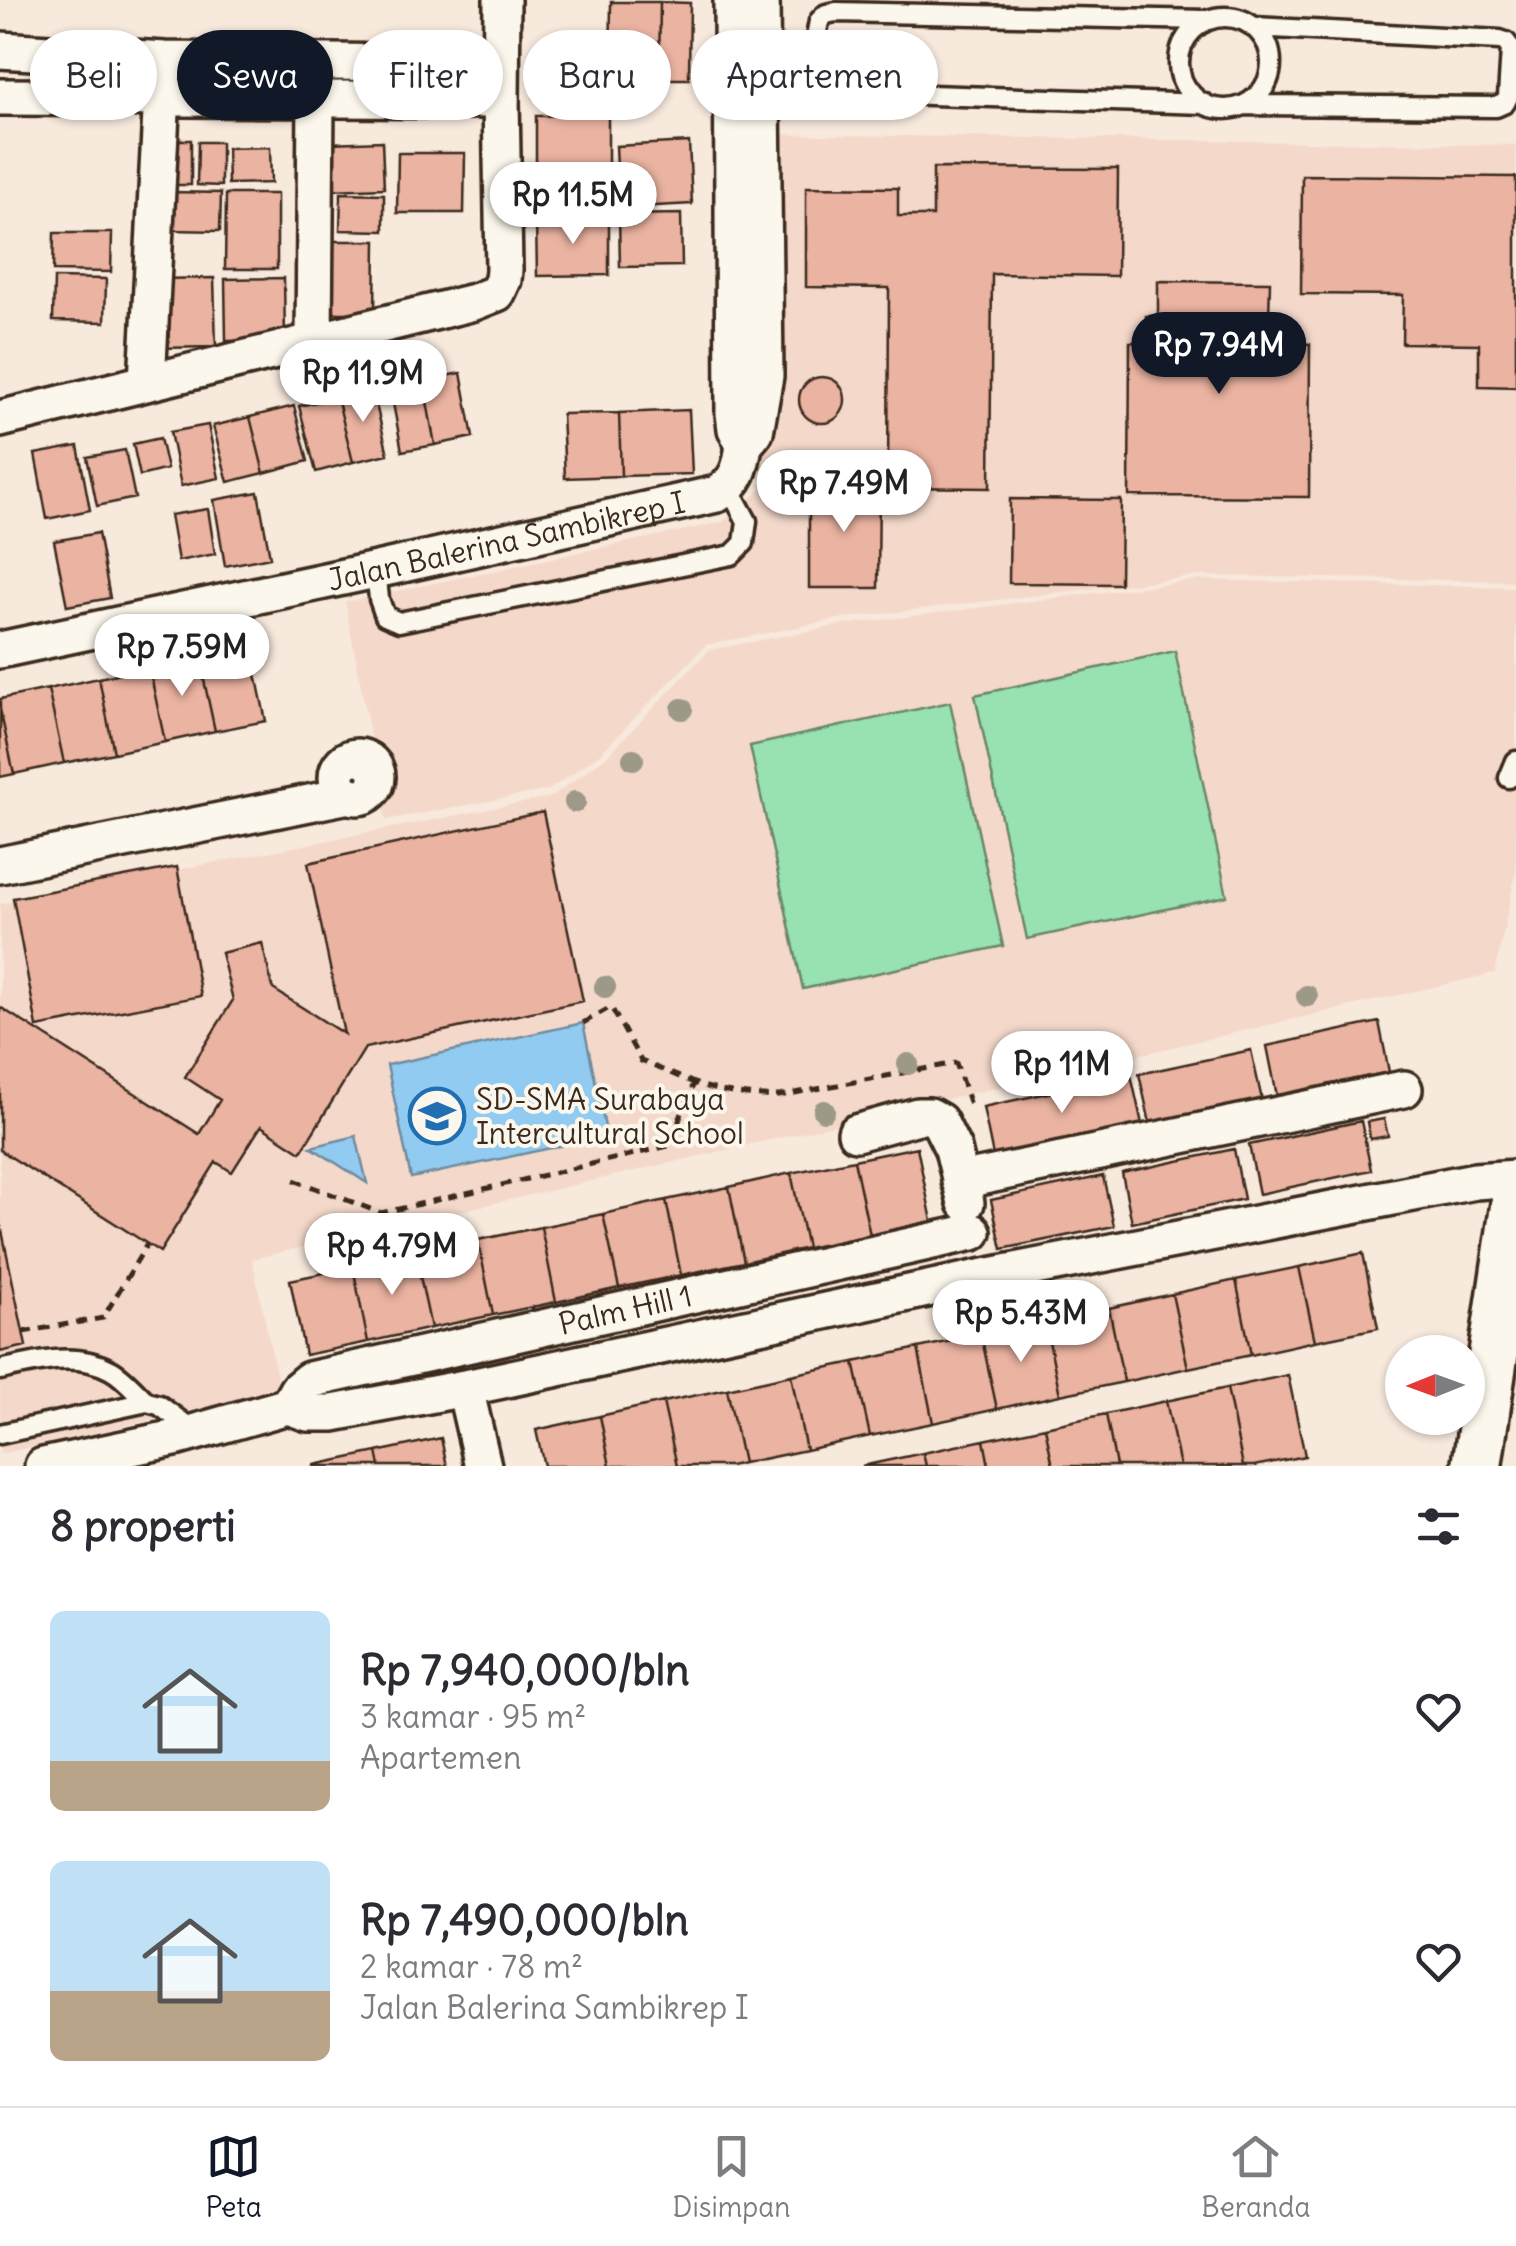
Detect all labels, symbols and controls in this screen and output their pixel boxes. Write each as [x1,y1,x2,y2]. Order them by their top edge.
chip: Beli [30,30,157,120]
chip: Sewa [177,30,333,120]
chip: Filter [353,30,503,120]
chip: Baru [523,30,671,120]
chip: Apartemen [691,30,938,120]
pin: Rp 11.5M [470,162,676,247]
text: Rp 11.5M [512,174,634,215]
pin: Rp 7.94M [1116,312,1322,397]
text: Rp 7.94M [1153,324,1285,365]
pin: Rp 11.9M [260,340,466,425]
text: Rp 11.9M [302,352,424,393]
pin: Rp 7.49M [741,450,947,535]
text: Rp 7.49M [779,462,909,503]
street label: Jalan Balerina Sambikrep I [324,483,688,599]
pin: Rp 7.59M [79,614,285,699]
text: Rp 7.59M [116,626,248,667]
pin: Rp 11M [981,1031,1143,1116]
text: Rp 11M [1013,1043,1111,1084]
place label: SD-SMA Surabaya Intercultural School [476,1080,744,1152]
school or university icon: SD-SMA Surabaya Intercultural School [407,1086,467,1146]
pin: Rp 4.79M [289,1213,495,1298]
text: Rp 4.79M [326,1225,458,1266]
street label: Palm Hill 1 [555,1276,695,1343]
pin: Rp 5.43M [918,1280,1124,1365]
text: Rp 5.43M [954,1292,1088,1333]
north arrow [1385,1335,1485,1435]
map controls [1385,1335,1485,1435]
icon: filters [1411,1499,1466,1554]
text: 8 properti [50,1500,236,1552]
text: Rp 7,940,000/bln [360,1644,690,1696]
icon: home [130,1651,250,1771]
icon: heart [1411,1684,1466,1739]
text: 3 kamar · 95 m² [360,1696,586,1737]
text: Apartemen [360,1737,522,1778]
text: Rp 7,490,000/bln [360,1894,689,1946]
icon: home [130,1901,250,2021]
icon: heart [1411,1934,1466,1989]
text: 2 kamar · 78 m² [360,1946,583,1987]
text: Jalan Balerina Sambikrep I [360,1987,749,2028]
tab: Peta [205,2129,262,2225]
tab: Disimpan [673,2129,790,2225]
tab: Beranda [1201,2129,1311,2225]

